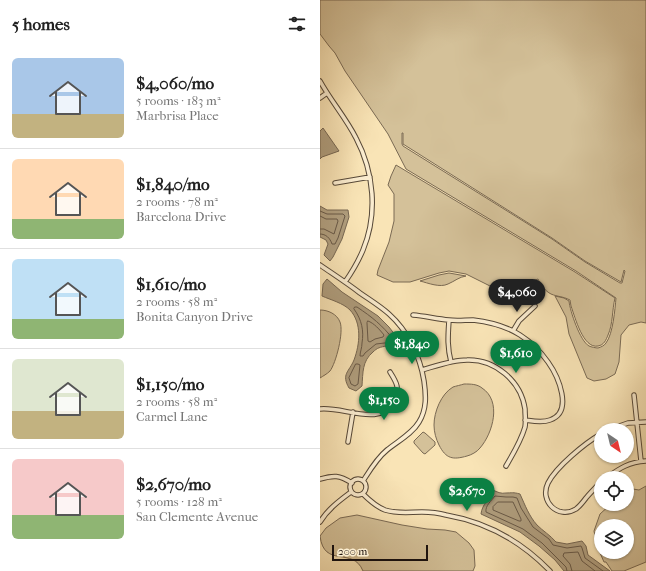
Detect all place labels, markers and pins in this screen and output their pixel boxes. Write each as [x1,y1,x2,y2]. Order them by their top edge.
pin: $4,060 [484,279,550,313]
pin: $1,840 [379,331,445,365]
pin: $1,610 [483,340,549,374]
pin: $1,150 [351,387,417,421]
pin: $2,670 [434,478,500,512]

